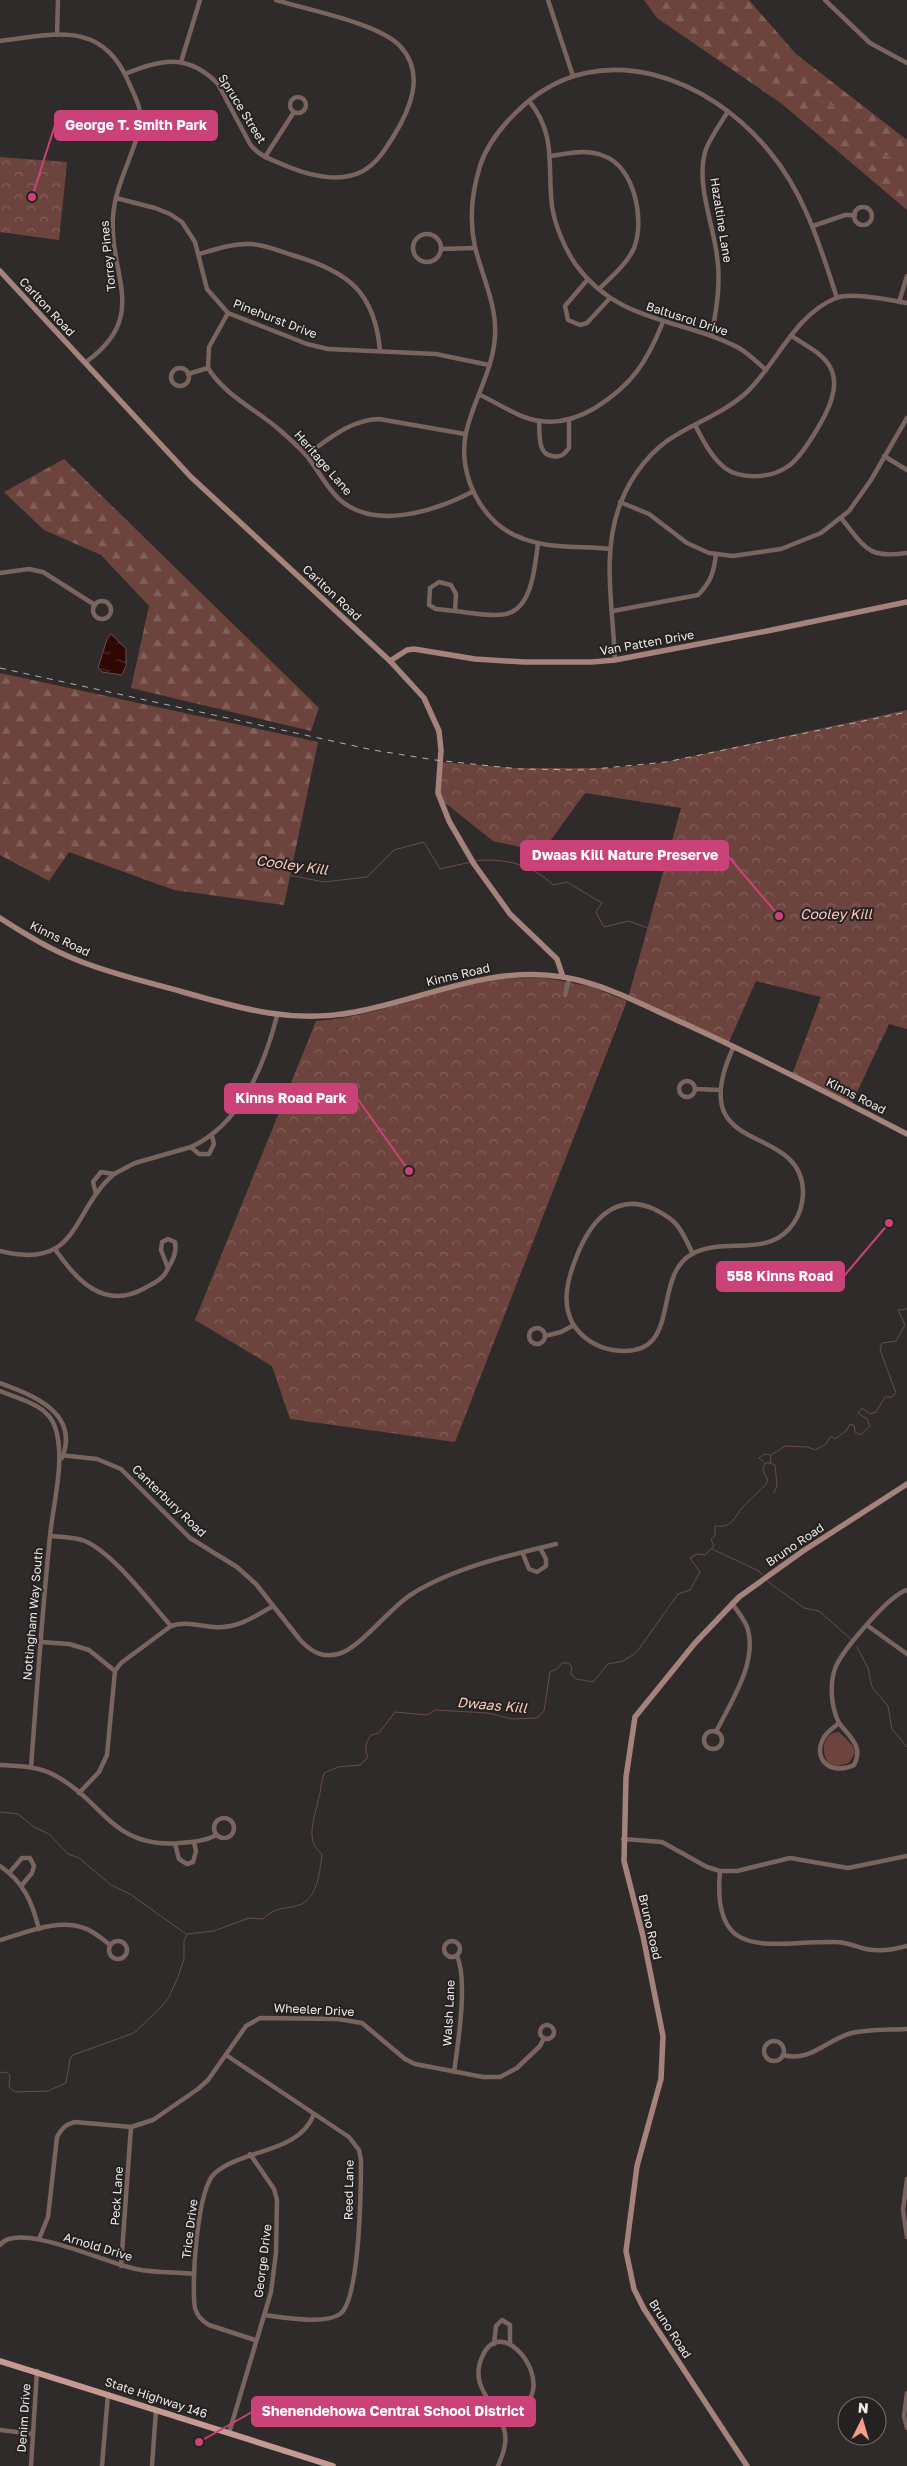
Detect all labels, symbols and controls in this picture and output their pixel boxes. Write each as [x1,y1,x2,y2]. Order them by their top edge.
street label: Spruce Street [215,71,270,146]
callout: George T. Smith Park [55,111,217,140]
text: George T. Smith Park [65,116,207,133]
street label: Hazaltine Lane [707,176,736,264]
street label: Torrey Pines [96,220,119,292]
street label: Carlton Road [16,274,78,339]
street label: Pinehurst Drive [231,296,319,341]
street label: Baltusrol Drive [644,298,730,339]
street label: Heritage Lane [291,427,356,498]
street label: Carlton Road [300,562,365,624]
street label: Van Patten Drive [599,627,695,658]
callout: Dwaas Kill Nature Preserve [521,841,728,870]
text: Dwaas Kill Nature Preserve [532,846,718,863]
water label: Cooley Kill [255,851,330,878]
water label: Cooley Kill [800,905,873,922]
street label: Kinns Road [28,918,93,960]
street label: Kinns Road [425,960,491,989]
street label: Kinns Road [824,1074,889,1117]
callout: Kinns Road Park [225,1084,357,1113]
text: Kinns Road Park [235,1089,347,1106]
callout: 558 Kinns Road [717,1262,844,1291]
text: 558 Kinns Road [727,1267,833,1284]
street label: Canterbury Road [129,1461,210,1540]
street label: Bruno Road [763,1520,827,1570]
street label: Nottingham Way South [19,1547,46,1681]
water label: Dwaas Kill [456,1693,528,1716]
street label: Bruno Road [636,1893,665,1961]
street label: Walsh Lane [439,1979,458,2047]
street label: Wheeler Drive [273,2000,355,2019]
street label: Reed Lane [340,2160,357,2220]
street label: Peck Lane [107,2166,126,2226]
street label: Trice Drive [178,2198,201,2260]
street label: George Drive [251,2223,274,2299]
street label: Arnold Drive [62,2229,134,2264]
street label: Bruno Road [646,2297,695,2361]
street label: State Highway 146 [103,2374,209,2421]
street label: Denim Drive [14,2383,33,2453]
north arrow [837,2396,887,2446]
callout: Shenendehowa Central School District [252,2397,535,2426]
text: N [857,2399,869,2416]
text: Shenendehowa Central School District [262,2402,525,2419]

